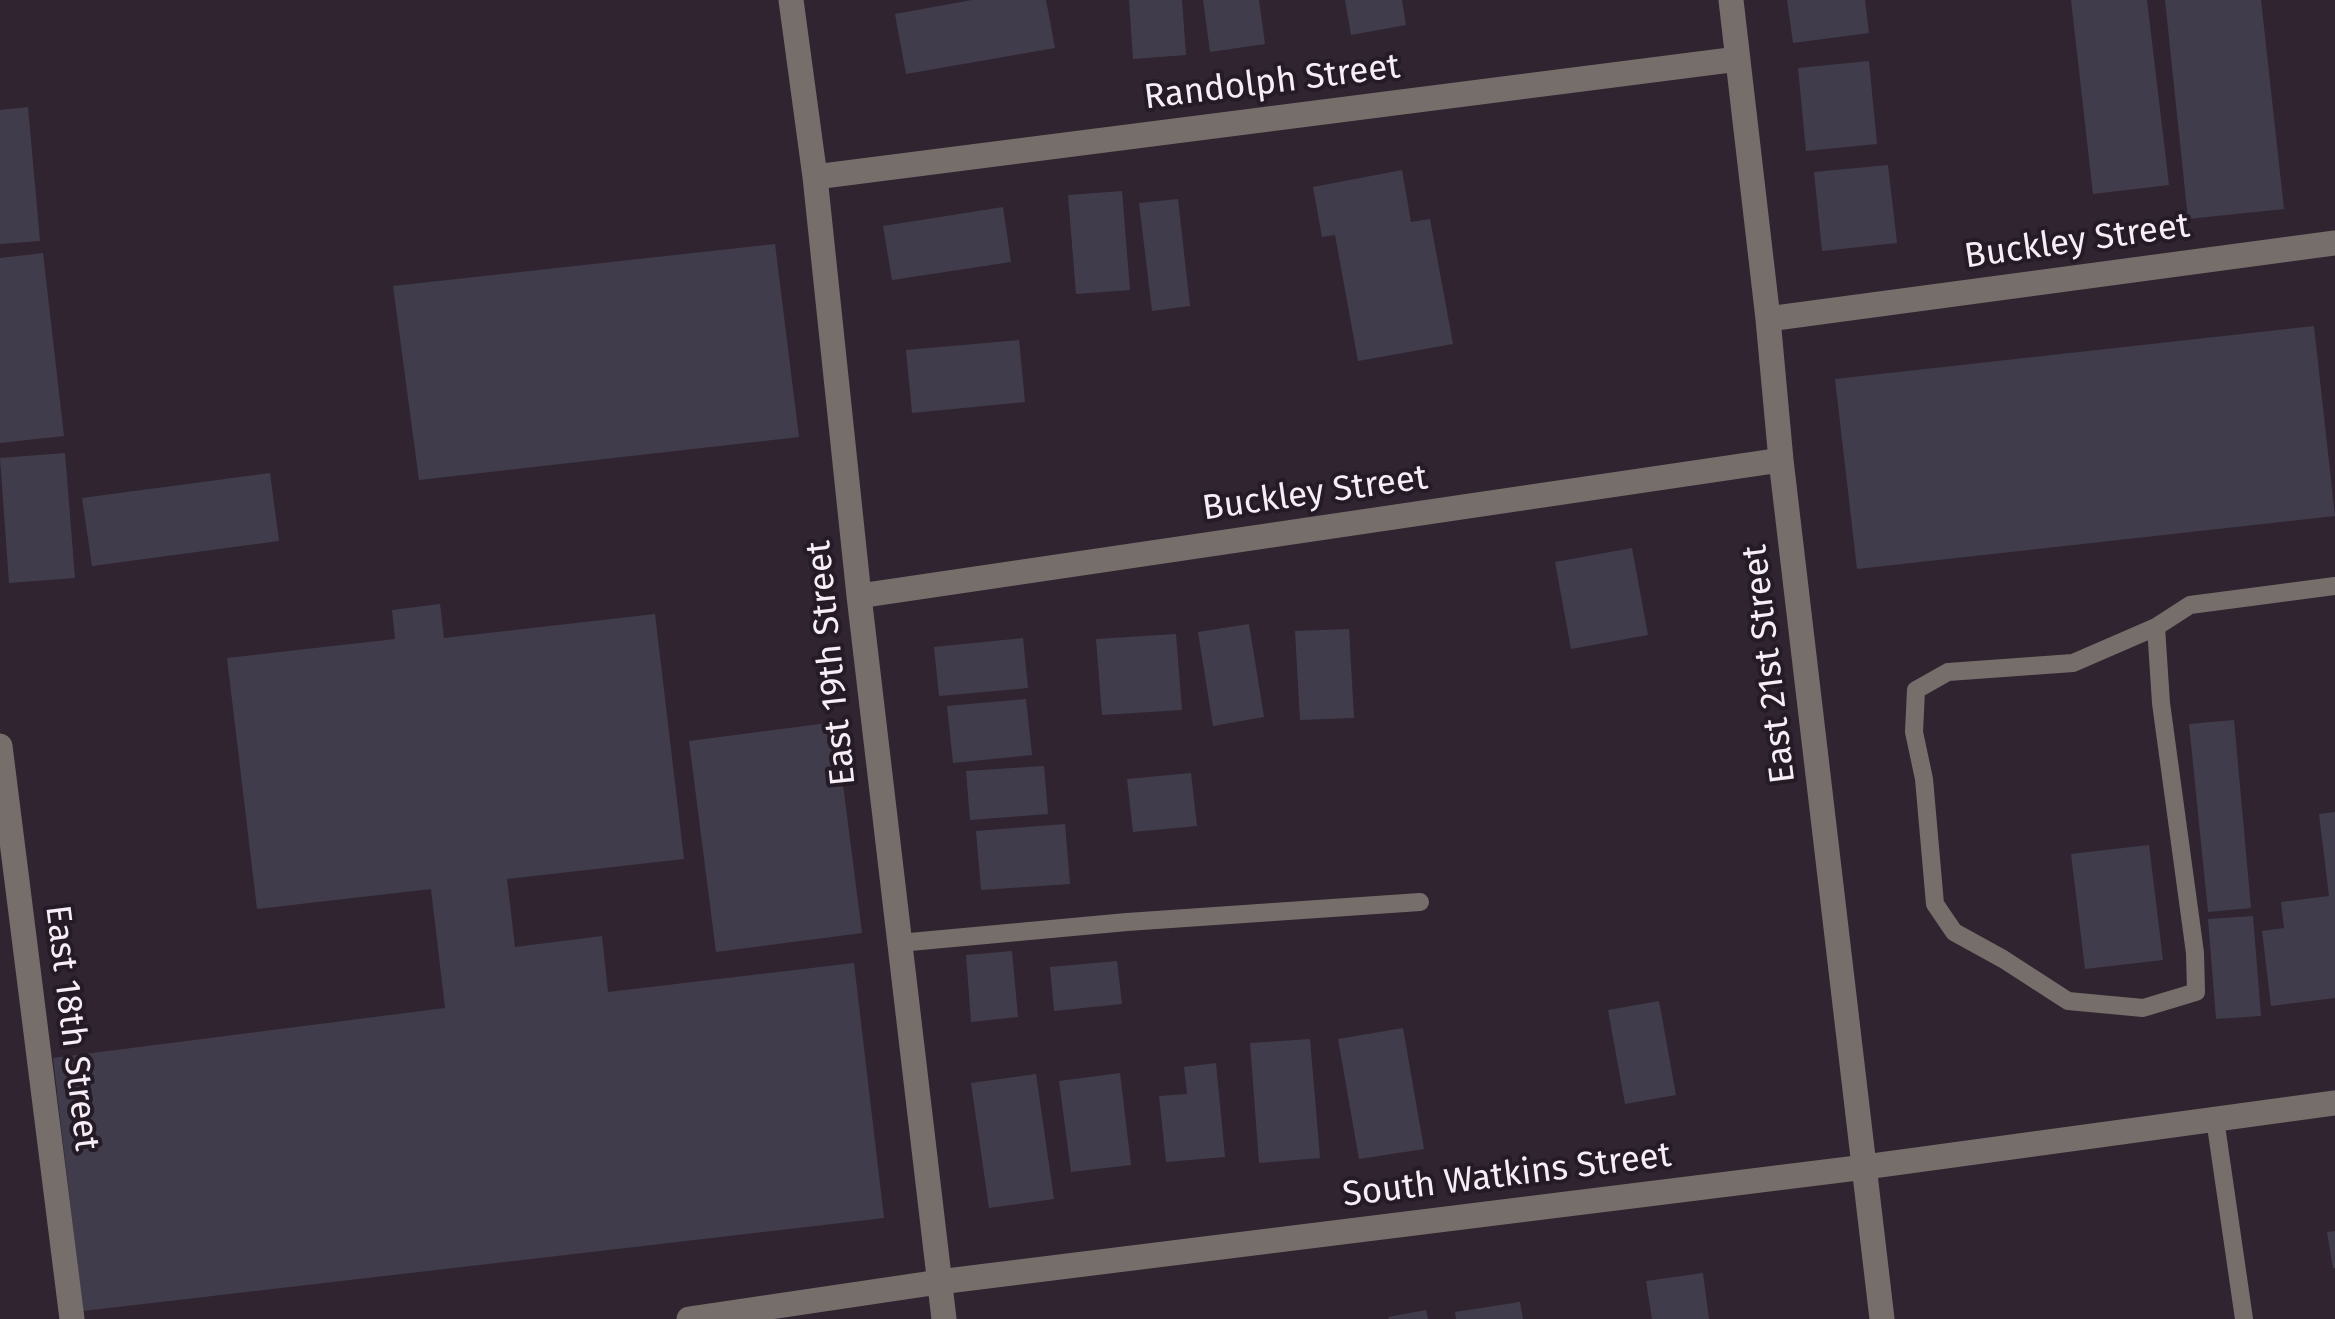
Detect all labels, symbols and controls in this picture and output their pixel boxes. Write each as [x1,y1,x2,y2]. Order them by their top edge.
street label: Randolph Street [1142,46,1402,120]
street label: Buckley Street [1962,205,2192,279]
street label: Buckley Street [1200,457,1430,531]
street label: East 19th Street [798,538,866,788]
street label: East 21st Street [1735,542,1805,786]
street label: East 18th Street [35,903,107,1153]
street label: South Watkins Street [1340,1135,1674,1217]

